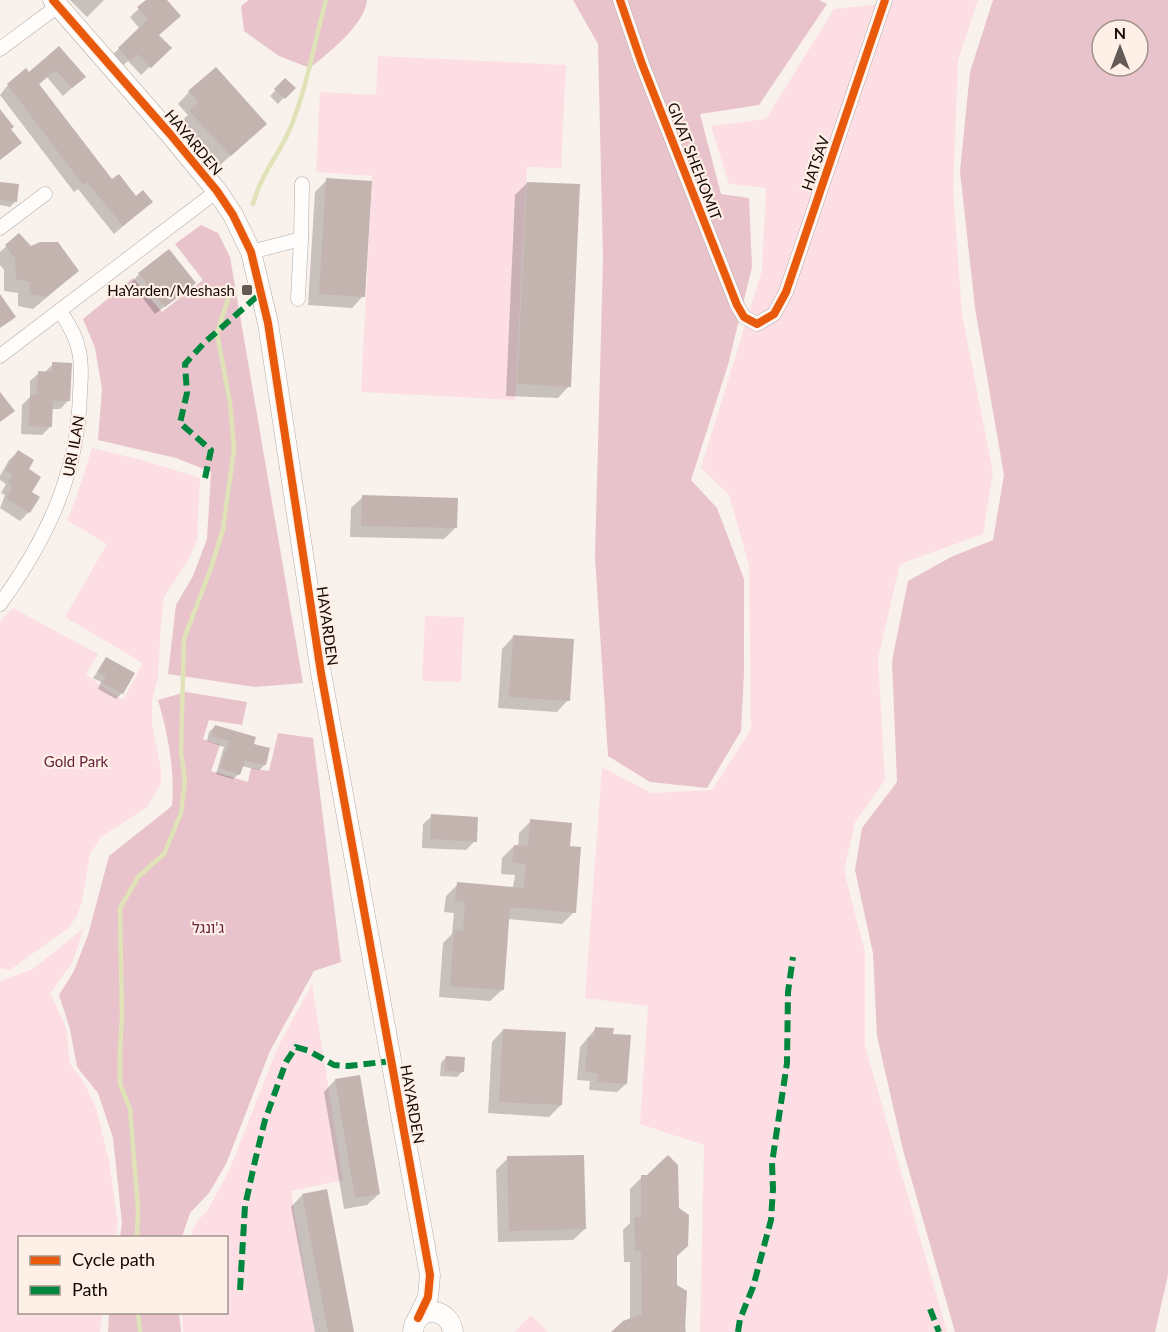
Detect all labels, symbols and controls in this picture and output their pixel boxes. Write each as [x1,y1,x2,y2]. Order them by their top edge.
north arrow [1090,18,1150,78]
text: N [1114,23,1126,42]
street label: GIVAT SHEHOMIT [664,100,726,222]
street label: HAYARDEN [161,106,227,178]
street label: HATSAV [797,132,833,193]
place label: HaYarden/Meshash [107,281,235,299]
marker: HaYarden/Meshash [240,283,254,297]
street label: URI ILAN [59,414,87,478]
street label: HAYARDEN [314,585,342,667]
park label: Gold Park [44,752,109,770]
park label: ג'ונגל [192,918,224,936]
street label: HAYARDEN [397,1063,429,1145]
legend [18,1236,228,1314]
text: Cycle path [72,1248,155,1270]
text: Path [72,1278,108,1300]

